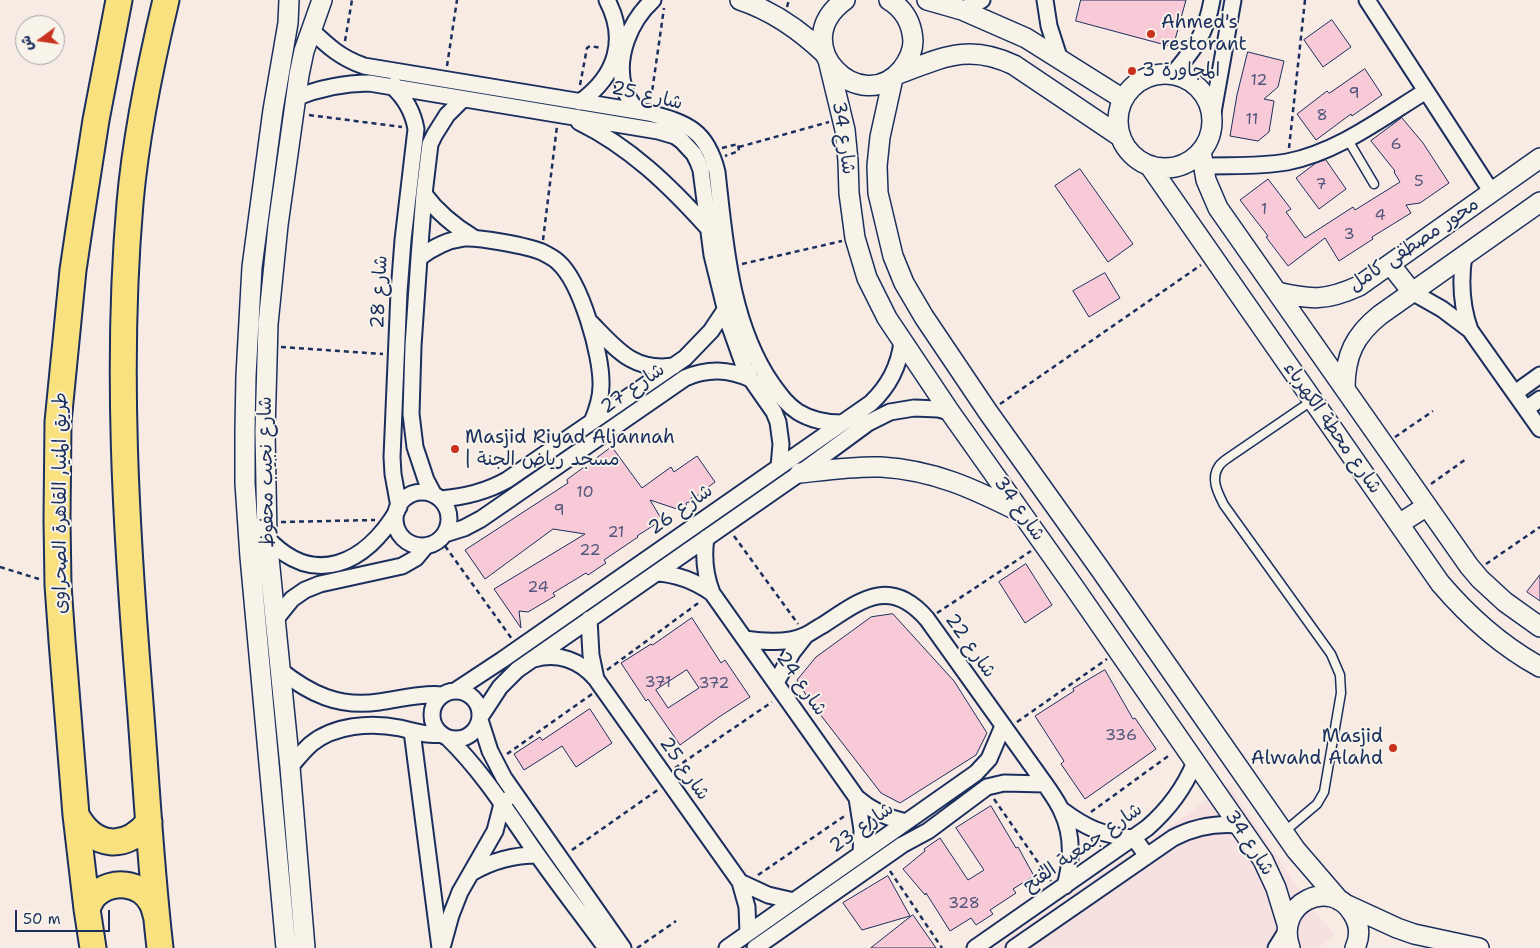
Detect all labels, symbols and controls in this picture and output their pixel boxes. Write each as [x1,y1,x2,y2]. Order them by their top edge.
place label: Ahmed's restorant [1161,12,1247,56]
north arrow [15,15,65,65]
marker: Ahmed's restorant [1145,28,1157,40]
text: ش [16,34,37,53]
place label: المجاورة 3 [1142,60,1220,82]
marker: المجاورة 3 [1126,65,1138,77]
house number: 12 [1250,71,1268,91]
street label: شارع 25 [609,77,685,115]
house number: 9 [1348,84,1360,104]
street label: شارع 34 [827,100,859,176]
house number: 8 [1316,106,1328,126]
house number: 11 [1246,110,1258,130]
house number: 6 [1390,135,1402,155]
house number: 5 [1414,172,1424,192]
house number: 7 [1315,175,1327,195]
street label: محور مصطفى كامل [1345,193,1483,297]
house number: 1 [1261,200,1267,220]
house number: 4 [1374,206,1386,226]
house number: 3 [1343,225,1355,245]
street label: شارع 28 [367,255,393,329]
street label: شارع محطة الكهرباء [1278,358,1386,498]
street label: شارع 27 [597,359,669,419]
street label: طريق المنيا, القاهرة الصحراوى [50,392,72,614]
street label: شارع نجيب محفوظ [254,396,280,548]
place label: Masjid Riyad Aljannah | مسجد رياض الجنة [465,427,675,471]
marker: Masjid Riyad Aljannah | مسجد رياض الجنة [449,443,461,455]
street label: شارع 34 [989,472,1049,546]
street label: شارع 26 [644,480,718,540]
house number: 10 [576,483,594,503]
house number: 9 [553,501,565,521]
house number: 21 [607,523,625,543]
house number: 22 [579,541,601,561]
house number: 24 [527,578,549,598]
street label: شارع 22 [940,609,1000,683]
street label: شارع 24 [771,648,831,720]
house number: 371 [645,673,671,693]
house number: 372 [699,674,729,694]
house number: 336 [1105,726,1137,746]
place label: Masjid Alwahd Alahd [1251,726,1383,770]
street label: شارع 25 [654,733,714,805]
marker: Masjid Alwahd Alahd [1387,742,1399,754]
street label: شارع 23 [825,798,899,858]
street label: شارع جمعية الفتح [1019,798,1147,898]
street label: شارع 34 [1219,806,1279,880]
house number: 328 [948,894,980,914]
scale bar [18,900,112,932]
text: 50 m [23,909,61,929]

